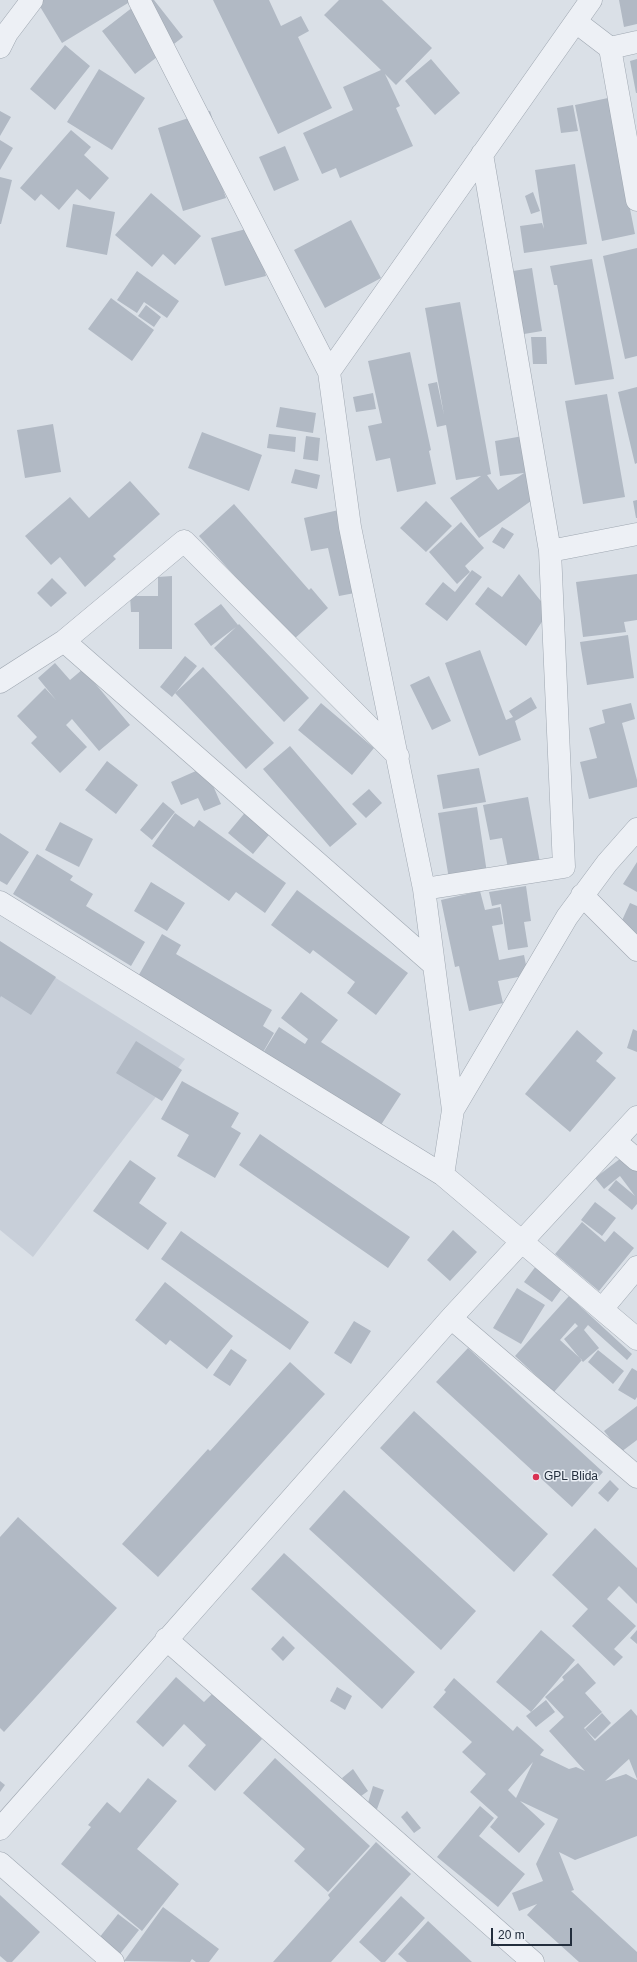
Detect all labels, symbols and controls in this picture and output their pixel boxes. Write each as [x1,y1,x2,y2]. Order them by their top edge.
place label: GPL Blida [544,1470,598,1484]
marker: GPL Blida [531,1472,541,1482]
scale bar [493,1920,574,1946]
text: 20 m [498,1928,525,1942]

